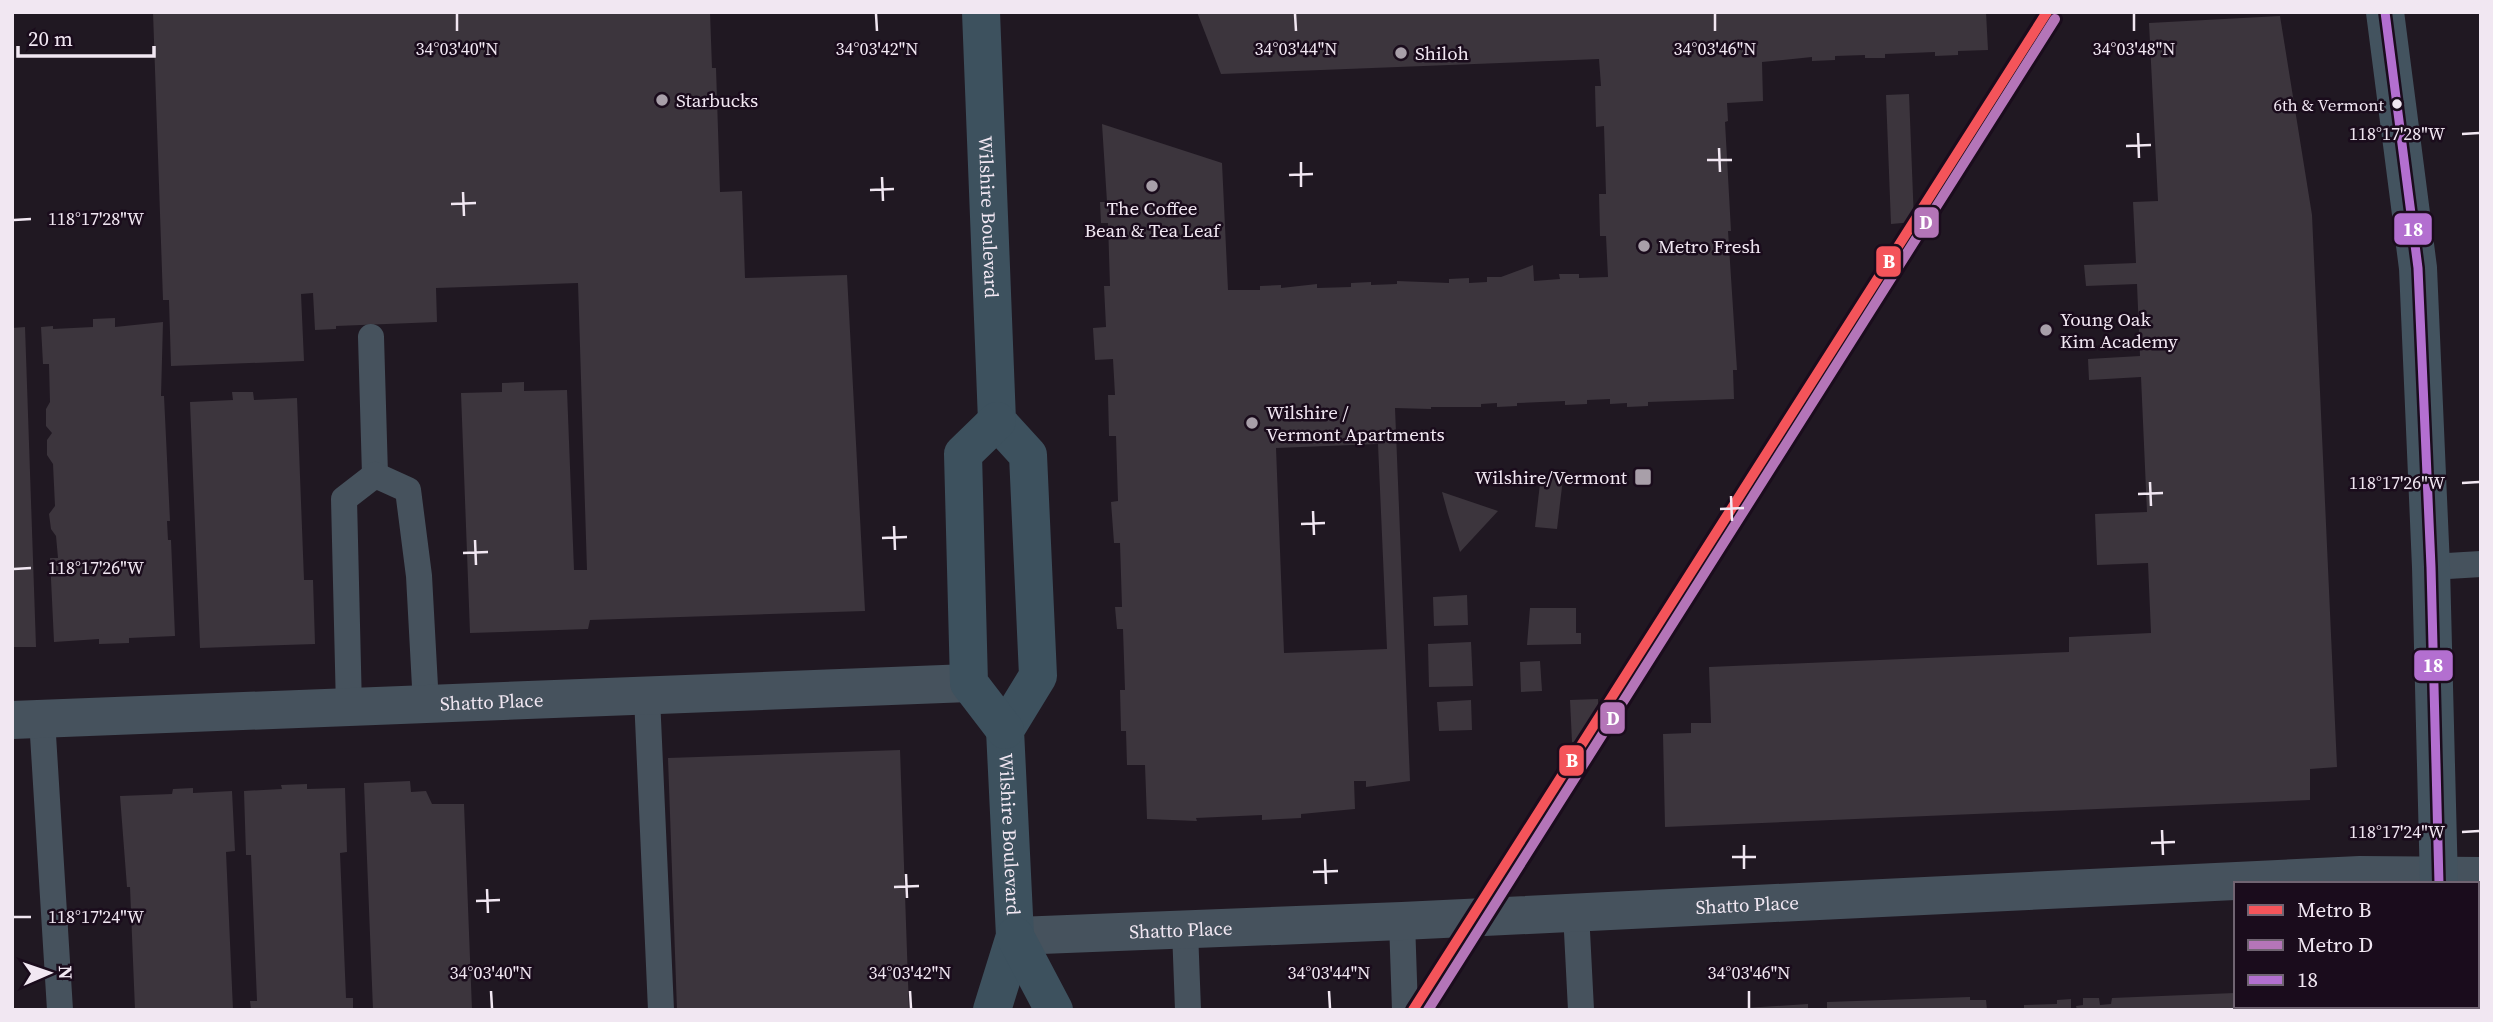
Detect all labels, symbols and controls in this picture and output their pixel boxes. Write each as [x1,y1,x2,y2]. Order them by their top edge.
scale bar [18,14,154,58]
text: 20 m [28,24,73,53]
text: 34°03'40"N [416,36,498,61]
text: 34°03'42"N [836,36,918,61]
text: 34°03'44"N [1255,36,1337,61]
text: 34°03'46"N [1674,36,1756,61]
text: 34°03'48"N [2093,36,2175,61]
place label: Shiloh [1415,40,1469,66]
marker: Shiloh [1393,45,1409,61]
place label: Starbucks [676,87,758,113]
marker: Starbucks [654,92,670,108]
place label: 6th & Vermont [2274,93,2384,117]
marker: 6th & Vermont [2390,97,2404,111]
text: 118°17'28"W [2349,121,2446,146]
street label: Wilshire Boulevard [973,135,1005,299]
marker: The Coffee Bean & Tea Leaf [1144,178,1160,194]
place label: The Coffee Bean & Tea Leaf [1084,195,1222,243]
text: 118°17'28"W [48,206,145,231]
line badge: D [1913,206,1940,239]
text: D [1919,209,1933,235]
line badge: 18 [2393,212,2433,246]
text: 18 [2403,216,2423,242]
place label: Metro Fresh [1658,233,1761,259]
marker: Metro Fresh [1636,238,1652,254]
line badge: B [1875,245,1902,278]
text: B [1883,248,1895,274]
place label: Young Oak Kim Academy [2060,306,2178,354]
marker: Young Oak Kim Academy [2038,322,2054,338]
place label: Wilshire / Vermont Apartments [1266,399,1445,447]
marker: Wilshire / Vermont Apartments [1244,415,1260,431]
place label: Wilshire/Vermont [1475,464,1628,490]
marker: Wilshire/Vermont [1633,467,1653,487]
text: 118°17'26"W [2349,470,2446,495]
text: 118°17'26"W [48,555,145,580]
line badge: 18 [2413,649,2454,682]
text: 18 [2423,652,2443,678]
street label: Shatto Place [439,686,544,716]
line badge: D [1599,701,1626,735]
text: D [1606,705,1620,731]
line badge: B [1558,744,1585,777]
text: B [1566,747,1578,773]
street label: Wilshire Boulevard [993,752,1027,916]
text: 118°17'24"W [2349,819,2446,844]
legend [2234,882,2479,1008]
street label: Shatto Place [1695,889,1800,920]
text: Metro B [2297,895,2371,924]
text: 118°17'24"W [48,904,145,929]
street label: Shatto Place [1129,915,1233,945]
text: Metro D [2297,930,2373,959]
north arrow [14,938,84,1008]
text: 34°03'40"N [450,960,532,985]
text: 34°03'42"N [869,960,951,985]
text: 34°03'44"N [1288,960,1370,985]
text: 34°03'46"N [1708,960,1790,985]
text: N [53,965,79,980]
text: 18 [2297,965,2318,994]

